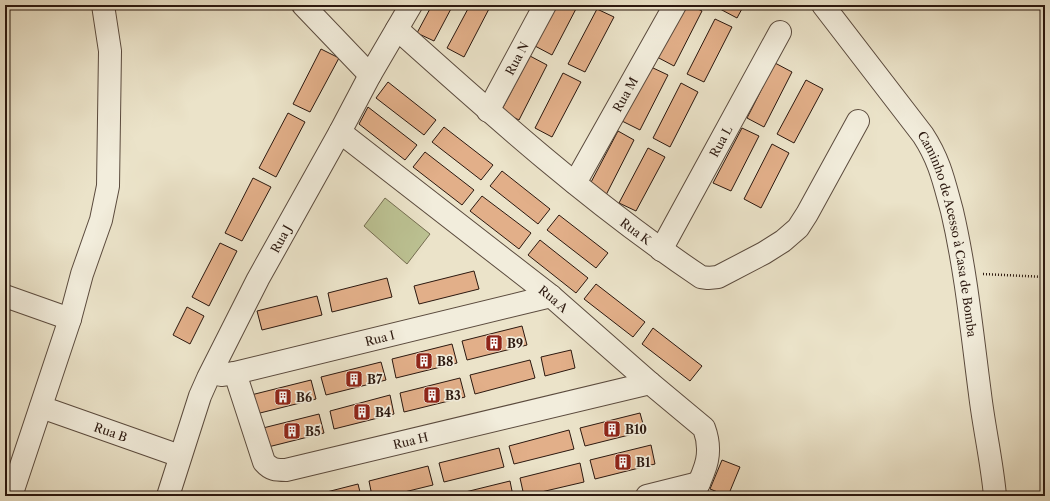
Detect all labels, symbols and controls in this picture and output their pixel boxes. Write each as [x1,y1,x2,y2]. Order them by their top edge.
street label: Rua N [501,39,531,77]
street label: Rua M [609,74,641,114]
street label: Rua L [706,123,735,159]
street label: Caminho de Acesso à Casa de Bomba [915,128,980,339]
street label: Rua K [618,214,655,248]
street label: Rua J [267,222,294,255]
street label: Rua A [536,282,572,316]
street label: Rua I [363,327,396,349]
building icon: B9 [484,333,504,353]
place label: B9 [507,336,523,351]
building icon: B8 [414,351,434,371]
place label: B8 [437,354,453,369]
building icon: B7 [344,369,364,389]
place label: B7 [367,372,383,387]
building icon: B3 [422,385,442,405]
building icon: B6 [273,387,293,407]
place label: B3 [445,388,461,403]
place label: B6 [296,390,312,405]
building icon: B4 [352,402,372,422]
place label: B4 [375,405,391,420]
street label: Rua B [92,419,129,444]
building icon: B10 [602,419,622,439]
building icon: B5 [282,421,302,441]
place label: B10 [625,422,647,437]
place label: B5 [305,424,321,439]
street label: Rua H [391,429,430,452]
building icon: B1 [613,452,633,472]
place label: B1 [636,455,651,470]

